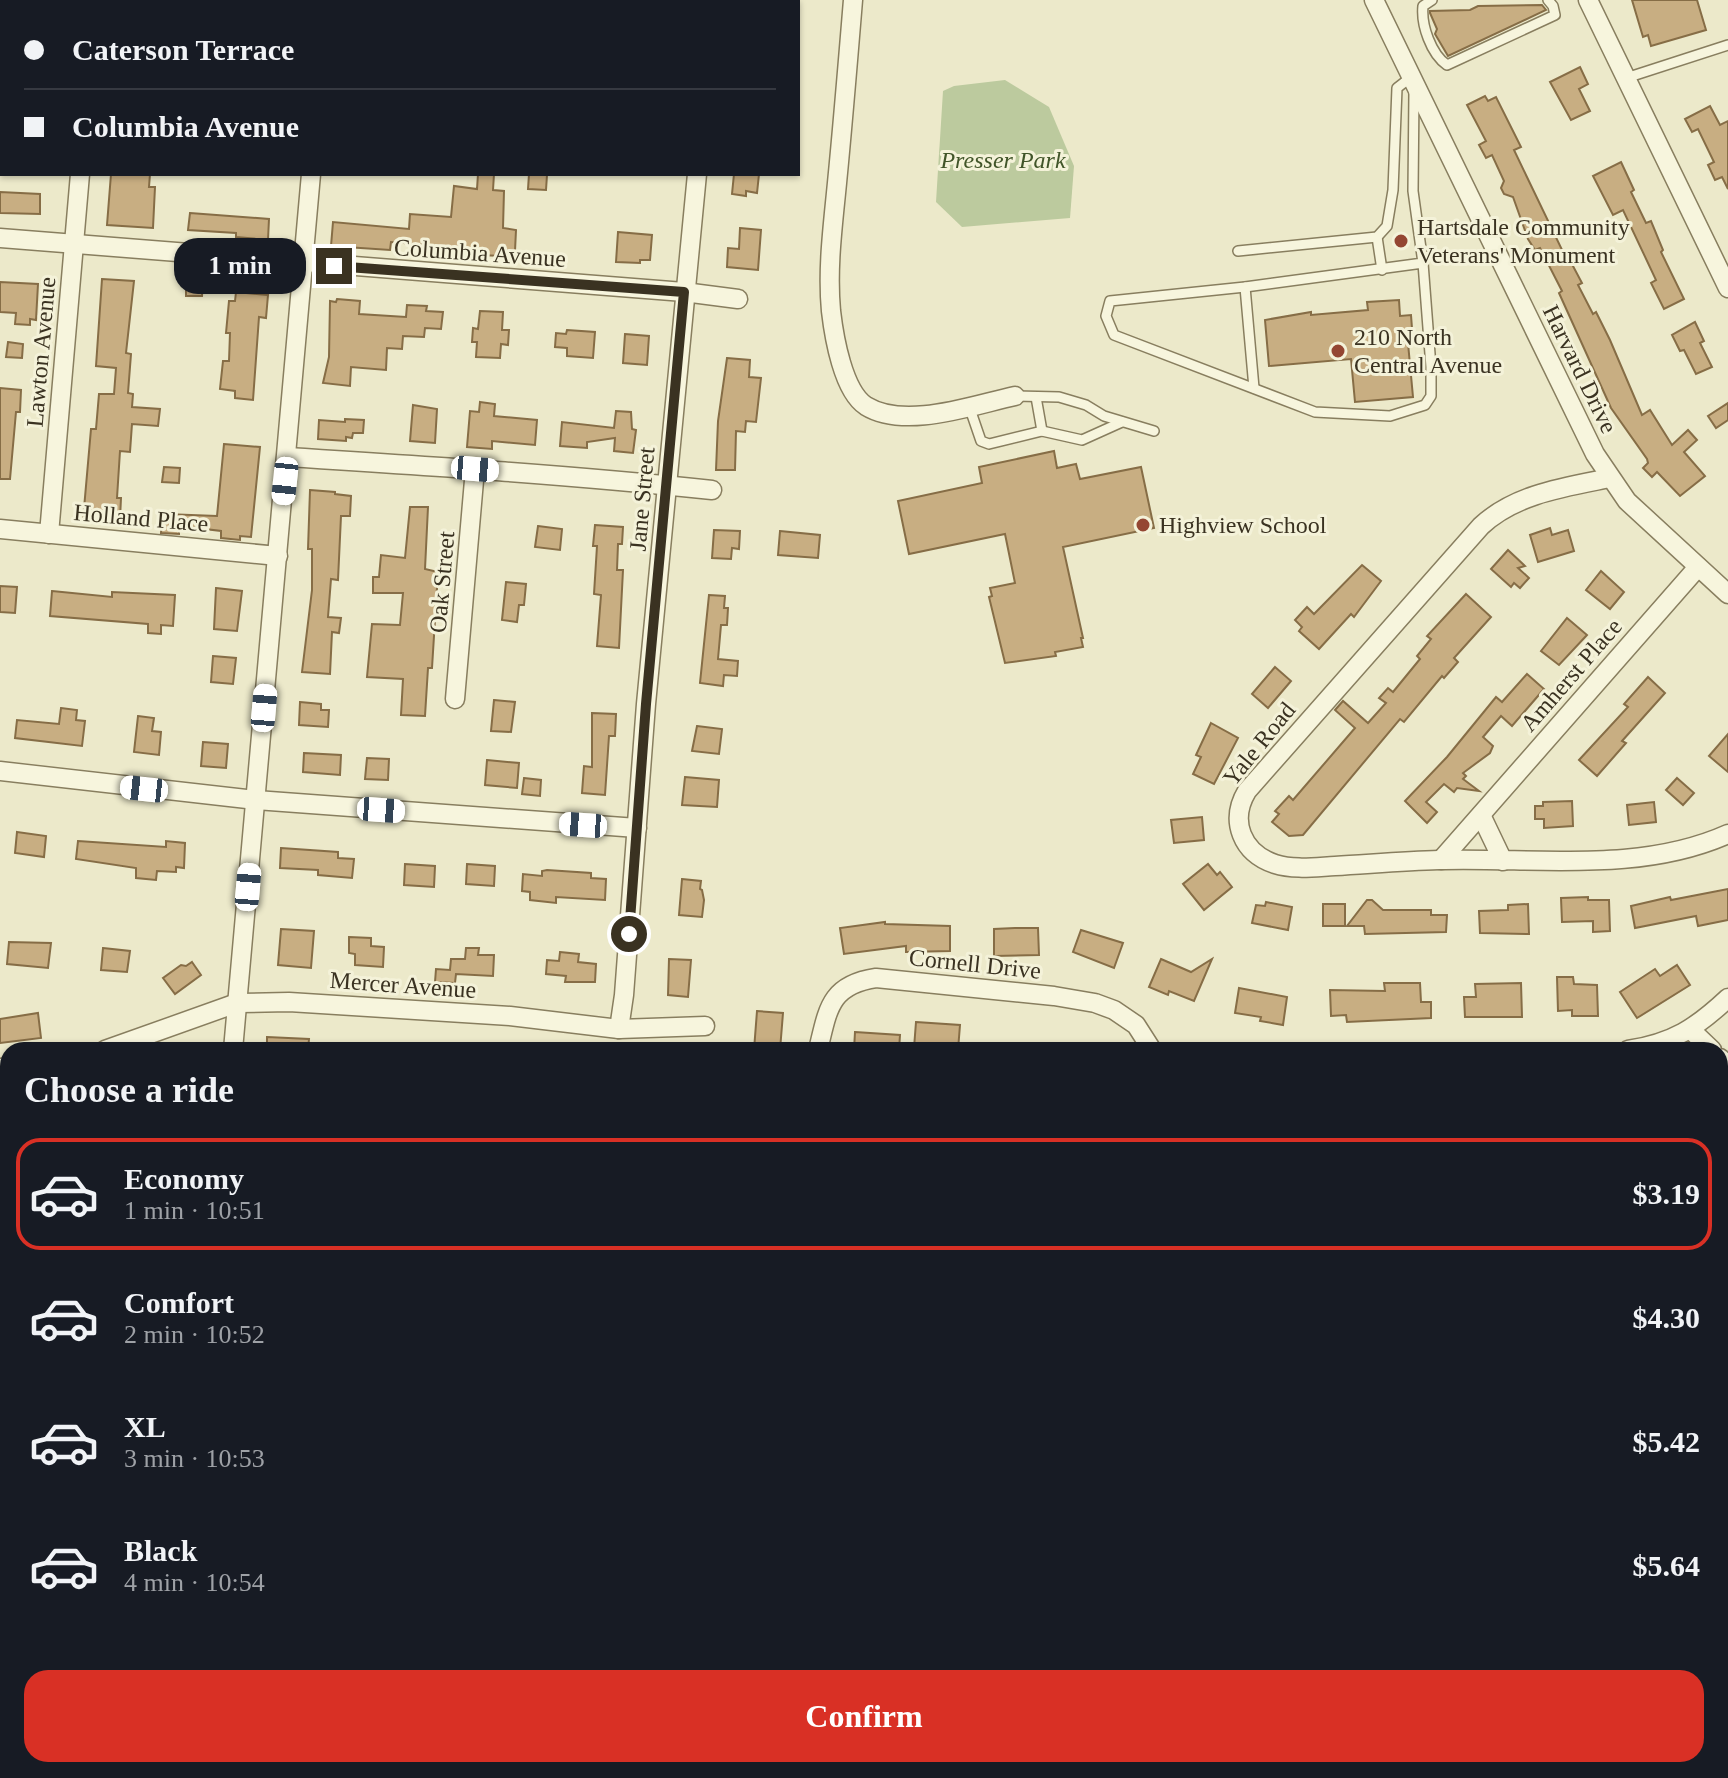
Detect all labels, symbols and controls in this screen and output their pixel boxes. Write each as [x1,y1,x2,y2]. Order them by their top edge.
text: Caterson Terrace [72,33,294,66]
text: Columbia Avenue [72,110,299,143]
park label: Presser Park [939,147,1066,173]
place label: Hartsdale Community Veterans' Monument [1417,214,1630,268]
marker: Hartsdale Community Veterans' Monument [1392,232,1410,250]
street label: Columbia Avenue [393,234,567,272]
callout: 1 min [174,238,306,294]
route end [316,248,352,284]
text: 1 min [209,251,271,280]
street label: Lawton Avenue [21,276,61,428]
street label: Harvard Drive [1538,301,1622,437]
place label: 210 North Central Avenue [1354,324,1502,378]
marker: 210 North Central Avenue [1329,342,1347,360]
street label: Jane Street [624,445,660,552]
car [450,455,500,483]
car [271,456,299,506]
street label: Holland Place [72,499,210,537]
place label: Highview School [1159,512,1327,538]
marker: Highview School [1134,516,1152,534]
street label: Oak Street [425,530,459,634]
street label: Amherst Place [1515,613,1627,737]
car [250,683,278,733]
street label: Yale Road [1218,697,1300,791]
car [119,775,169,803]
car [356,796,406,824]
car [558,811,608,839]
car [234,862,262,912]
route start [611,916,647,952]
street label: Cornell Drive [908,944,1042,984]
street label: Mercer Avenue [329,967,477,1003]
text: Choose a ride [24,1070,234,1110]
icon: car [28,1158,100,1230]
text: Economy [124,1162,244,1195]
text: $3.19 [1633,1177,1700,1210]
text: 1 min · 10:51 [124,1196,265,1225]
icon: car [28,1282,100,1354]
text: Comfort [124,1286,234,1319]
text: $4.30 [1633,1301,1700,1334]
text: 2 min · 10:52 [124,1320,265,1349]
icon: car [28,1406,100,1478]
text: XL [124,1410,166,1443]
text: $5.42 [1633,1425,1700,1458]
text: 3 min · 10:53 [124,1444,265,1473]
icon: car [28,1530,100,1602]
text: Black [124,1534,197,1567]
text: $5.64 [1633,1549,1700,1582]
text: 4 min · 10:54 [124,1568,265,1597]
button: Confirm [24,1670,1704,1762]

